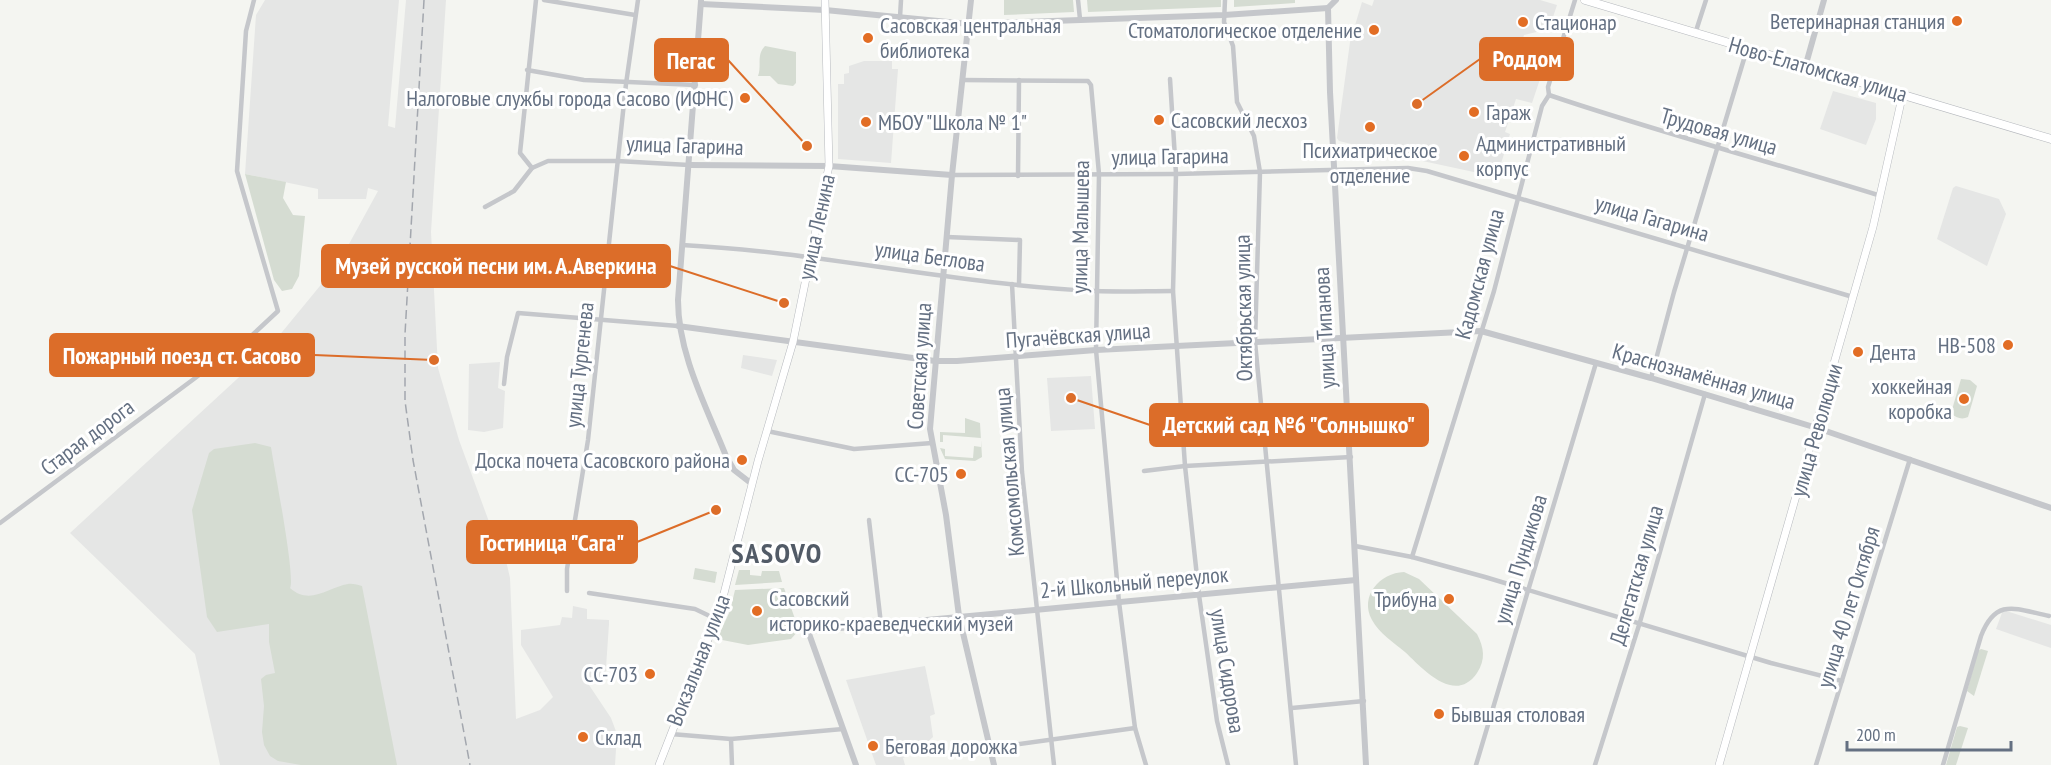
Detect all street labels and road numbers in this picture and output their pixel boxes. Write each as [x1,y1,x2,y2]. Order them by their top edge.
street label: Ново-Елатомская улица [1726,30,1910,108]
street label: Трудовая улица [1657,101,1781,161]
street label: улица Гагарина [626,129,744,161]
street label: улица Гагарина [1111,141,1229,171]
street label: улица Малышева [1065,160,1095,294]
street label: улица Ленина [791,172,841,282]
street label: улица Гагарина [1592,188,1712,248]
street label: Кадомская улица [1448,206,1510,342]
street label: улица Беглова [873,234,987,278]
street label: Октябрьская улица [1228,234,1258,382]
street label: улица Типанова [1307,266,1341,390]
street label: улица Тургенева [558,301,600,429]
street label: Советская улица [901,302,937,430]
street label: Пугачёвская улица [1005,316,1151,354]
street label: Краснознамённая улица [1609,337,1799,415]
street label: улица Революции [1784,360,1848,500]
street label: Комсомольская улица [988,387,1030,557]
street label: Старая дорога [35,393,139,481]
street label: улица Пундикова [1487,491,1553,627]
street label: Делегатская улица [1603,502,1669,648]
street label: улица 40 лет Октября [1810,523,1886,691]
street label: 2-й Школьный переулок [1039,560,1230,604]
street label: Вокзальная улица [660,590,736,730]
street label: улица Сидорова [1204,607,1252,735]

